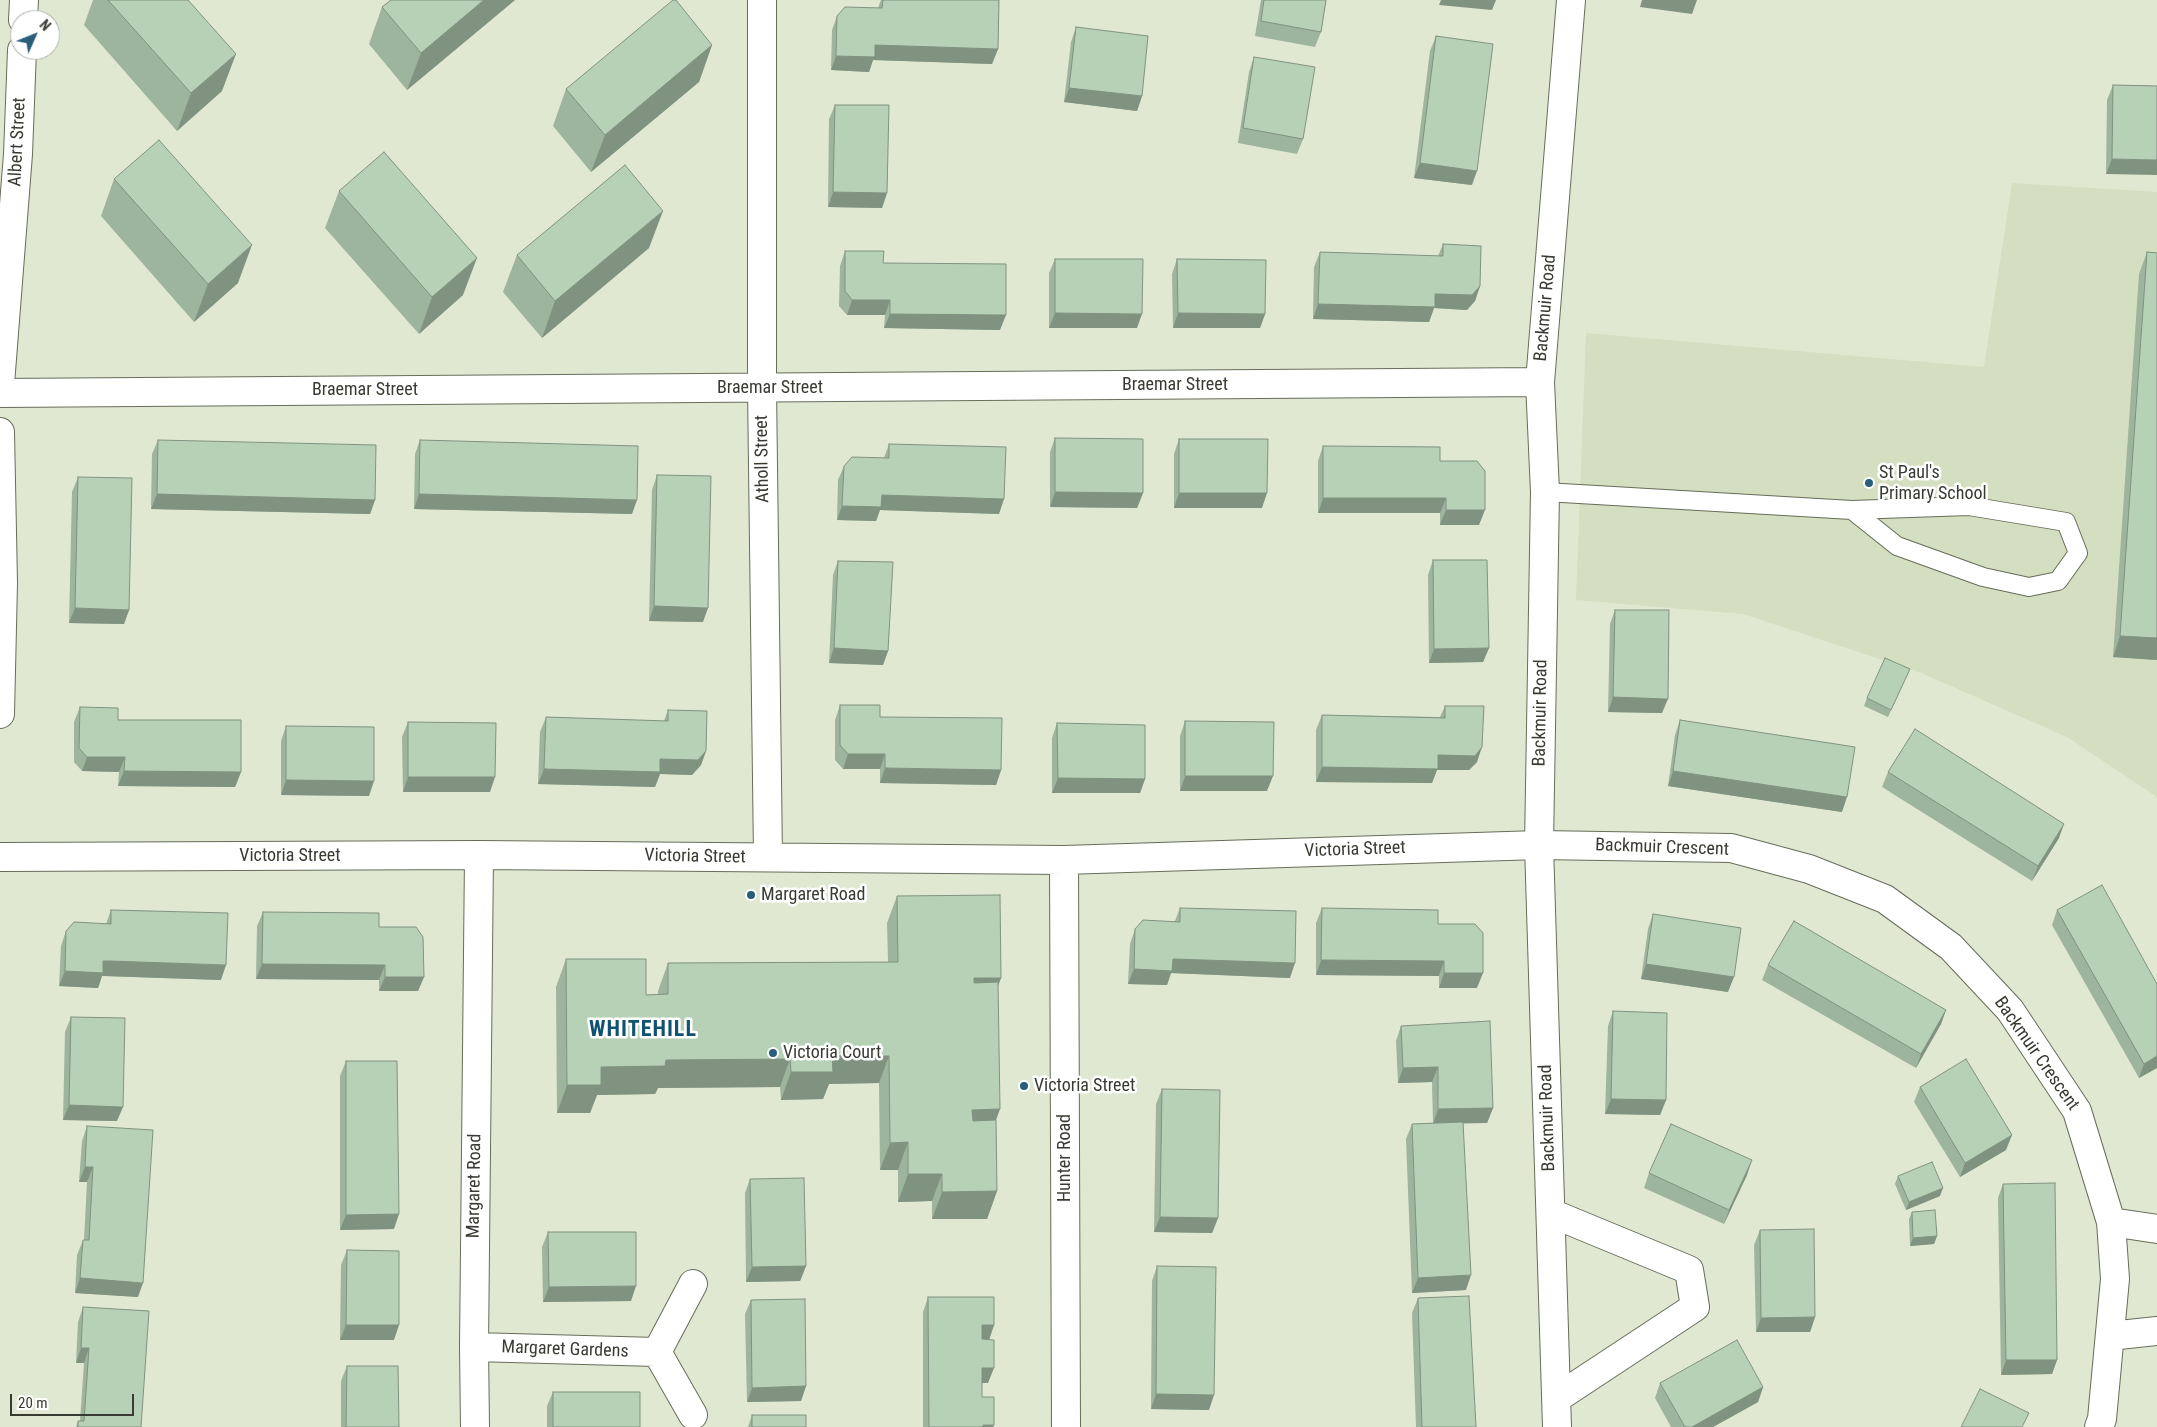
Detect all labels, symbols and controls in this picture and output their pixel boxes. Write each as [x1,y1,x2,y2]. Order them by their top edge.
north arrow [10,10,60,60]
text: N [36,17,54,34]
street label: Albert Street [5,97,31,187]
street label: Backmuir Road [1531,254,1561,362]
street label: Braemar Street [1122,374,1228,396]
street label: Braemar Street [717,377,823,399]
street label: Braemar Street [312,379,418,401]
street label: Atholl Street [751,415,775,503]
place label: St Paul's Primary School [1879,462,1987,504]
marker: St Paul's Primary School [1863,477,1875,489]
street label: Backmuir Road [1529,659,1553,767]
street label: Backmuir Crescent [1595,835,1729,861]
street label: Victoria Street [1304,837,1406,863]
street label: Victoria Street [239,845,341,867]
street label: Victoria Street [644,845,746,869]
place label: Margaret Road [761,884,865,906]
marker: Margaret Road [745,889,757,901]
street label: Backmuir Crescent [1989,993,2083,1115]
district label: WHITEHILL [588,1017,698,1043]
place label: Victoria Court [783,1042,881,1064]
marker: Victoria Court [767,1047,779,1059]
street label: Backmuir Road [1535,1064,1561,1172]
place label: Victoria Street [1034,1075,1135,1097]
marker: Victoria Street [1018,1080,1030,1092]
street label: Hunter Road [1054,1114,1076,1202]
street label: Margaret Road [463,1134,487,1238]
street label: Margaret Gardens [501,1337,629,1363]
scale bar [12,1384,136,1416]
text: 20 m [18,1394,48,1412]

